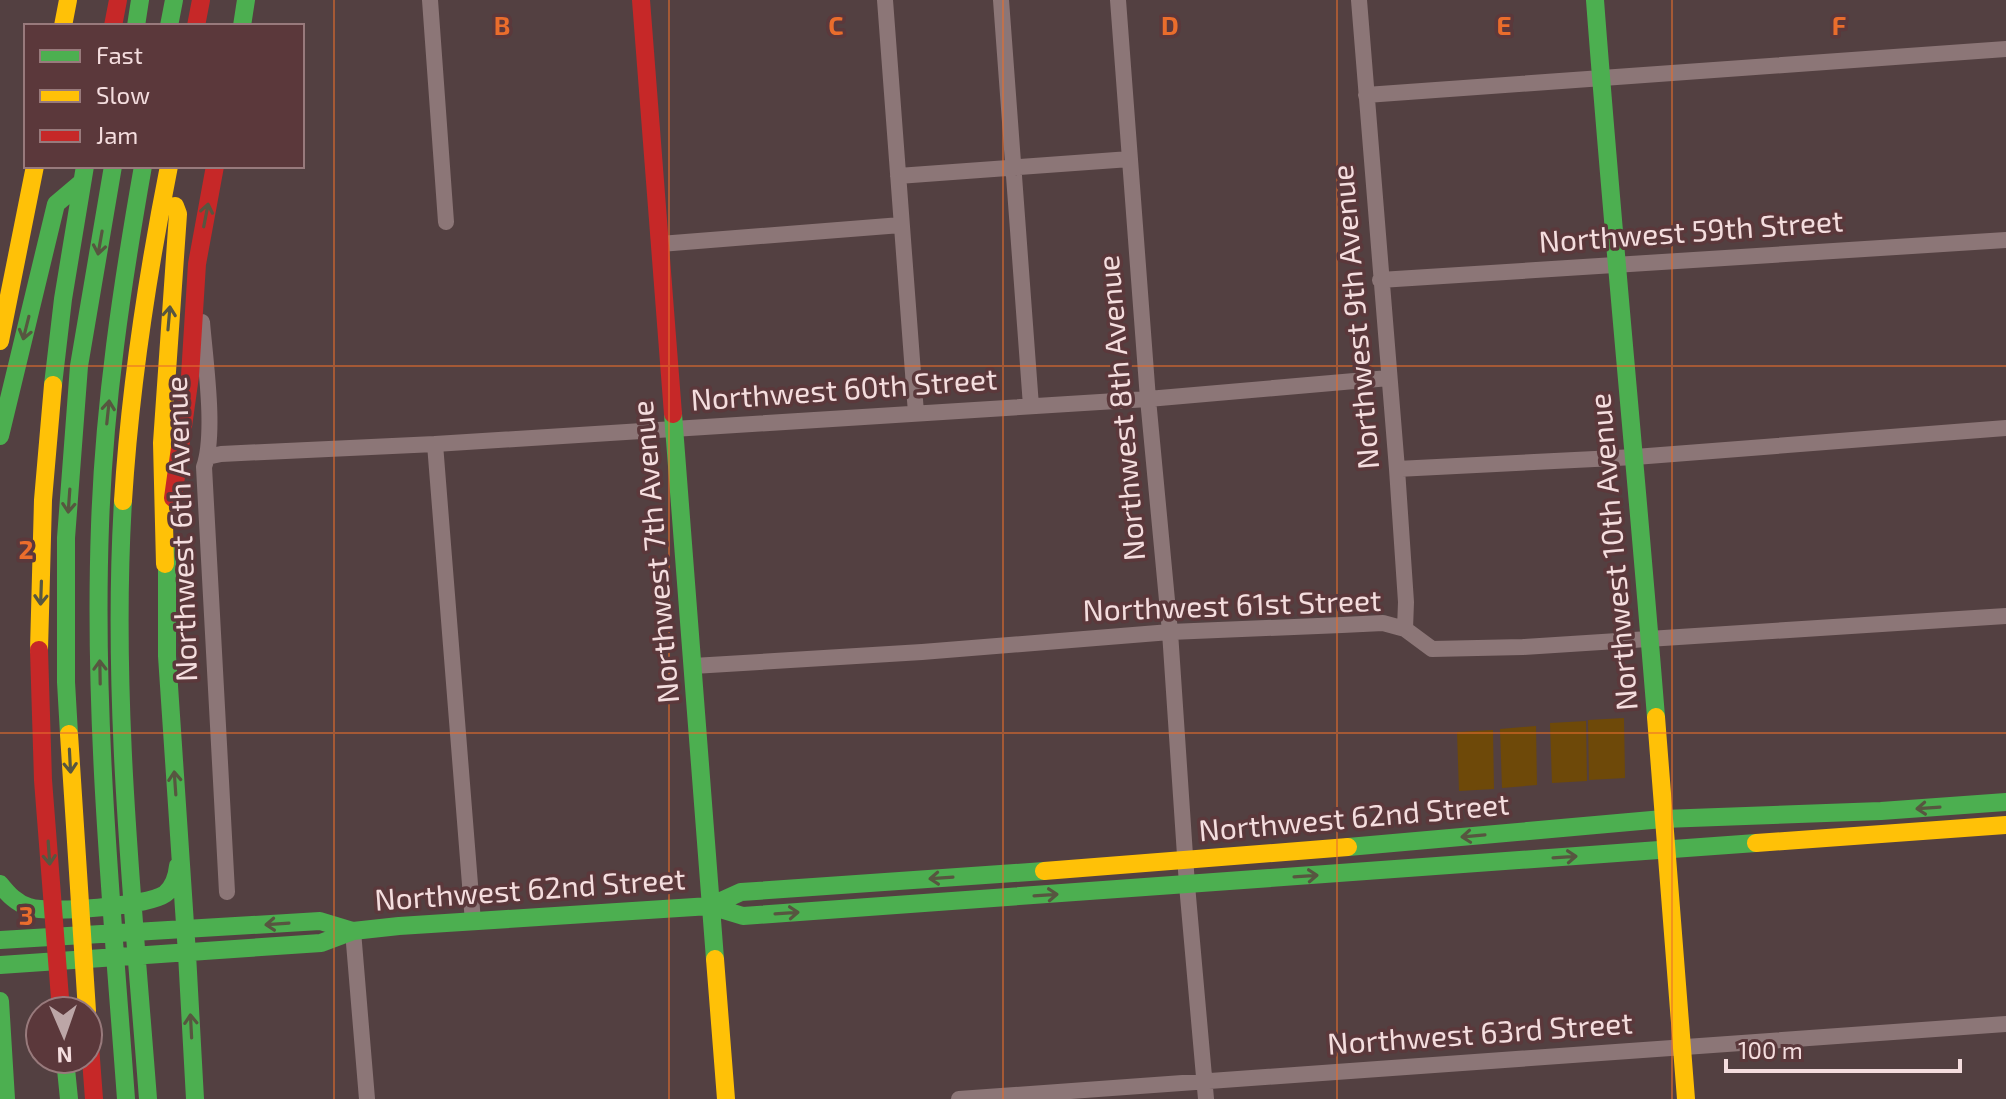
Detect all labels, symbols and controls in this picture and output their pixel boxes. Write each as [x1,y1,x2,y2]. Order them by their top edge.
text: B [494,9,510,40]
text: C [828,9,844,40]
text: D [1161,9,1179,40]
text: E [1496,9,1512,40]
text: F [1832,9,1846,40]
legend [24,24,304,168]
text: Fast [96,40,143,69]
text: Slow [96,80,150,109]
text: Jam [96,120,138,149]
street label: Northwest 9th Avenue [1323,163,1385,471]
street label: Northwest 59th Street [1537,201,1844,259]
one-way arrow [199,203,214,228]
one-way arrow [91,230,106,255]
street label: Northwest 8th Avenue [1089,254,1151,563]
one-way arrow [162,305,177,332]
one-way arrow [18,315,33,340]
street label: Northwest 60th Street [689,359,998,417]
street label: Northwest 6th Avenue [157,376,203,682]
street label: Northwest 10th Avenue [1580,392,1644,712]
street label: Northwest 7th Avenue [623,399,685,705]
one-way arrow [100,400,115,426]
one-way arrow [61,487,76,514]
text: 2 [18,533,34,564]
one-way arrow [33,579,48,606]
street label: Northwest 61st Street [1082,581,1382,627]
one-way arrow [92,659,108,686]
one-way arrow [63,747,78,774]
one-way arrow [167,770,182,797]
street label: Northwest 62nd Street [1197,784,1511,848]
one-way arrow [1915,801,1942,816]
one-way arrow [1460,829,1487,844]
one-way arrow [42,839,57,866]
one-way arrow [1551,849,1578,864]
street label: Northwest 62nd Street [373,859,687,917]
one-way arrow [1292,868,1318,883]
one-way arrow [928,871,955,886]
one-way arrow [1032,887,1059,902]
text: 3 [19,899,33,930]
one-way arrow [773,905,800,920]
one-way arrow [264,917,291,932]
north arrow [24,995,104,1075]
street label: Northwest 63rd Street [1326,1003,1634,1061]
one-way arrow [183,1013,198,1040]
scale bar [1726,1023,1960,1073]
text: 100 m [1738,1035,1803,1064]
text: N [56,1043,73,1069]

